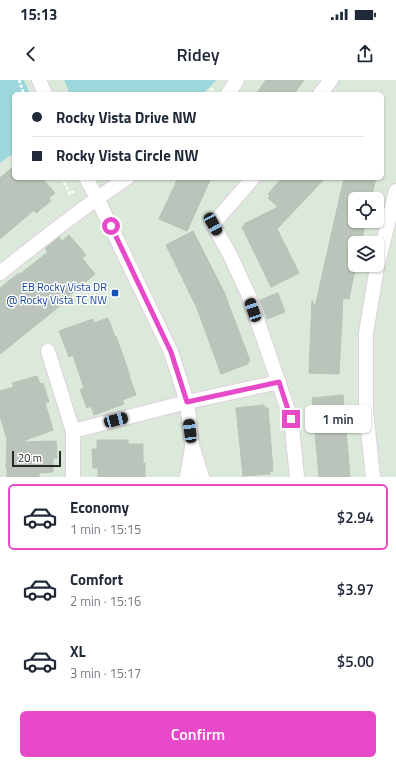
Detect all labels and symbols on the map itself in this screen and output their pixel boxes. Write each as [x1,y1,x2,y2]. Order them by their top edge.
car [202,211,224,237]
route start [102,217,120,235]
place label: EB Rocky Vista DR @ Rocky Vista TC NW [7,279,107,308]
marker: EB Rocky Vista DR @ Rocky Vista TC NW [110,288,120,298]
car [243,297,263,323]
callout: 1 min [305,405,371,433]
route end [282,410,300,428]
car [103,411,129,429]
car [183,418,197,444]
scale bar [12,449,61,468]

